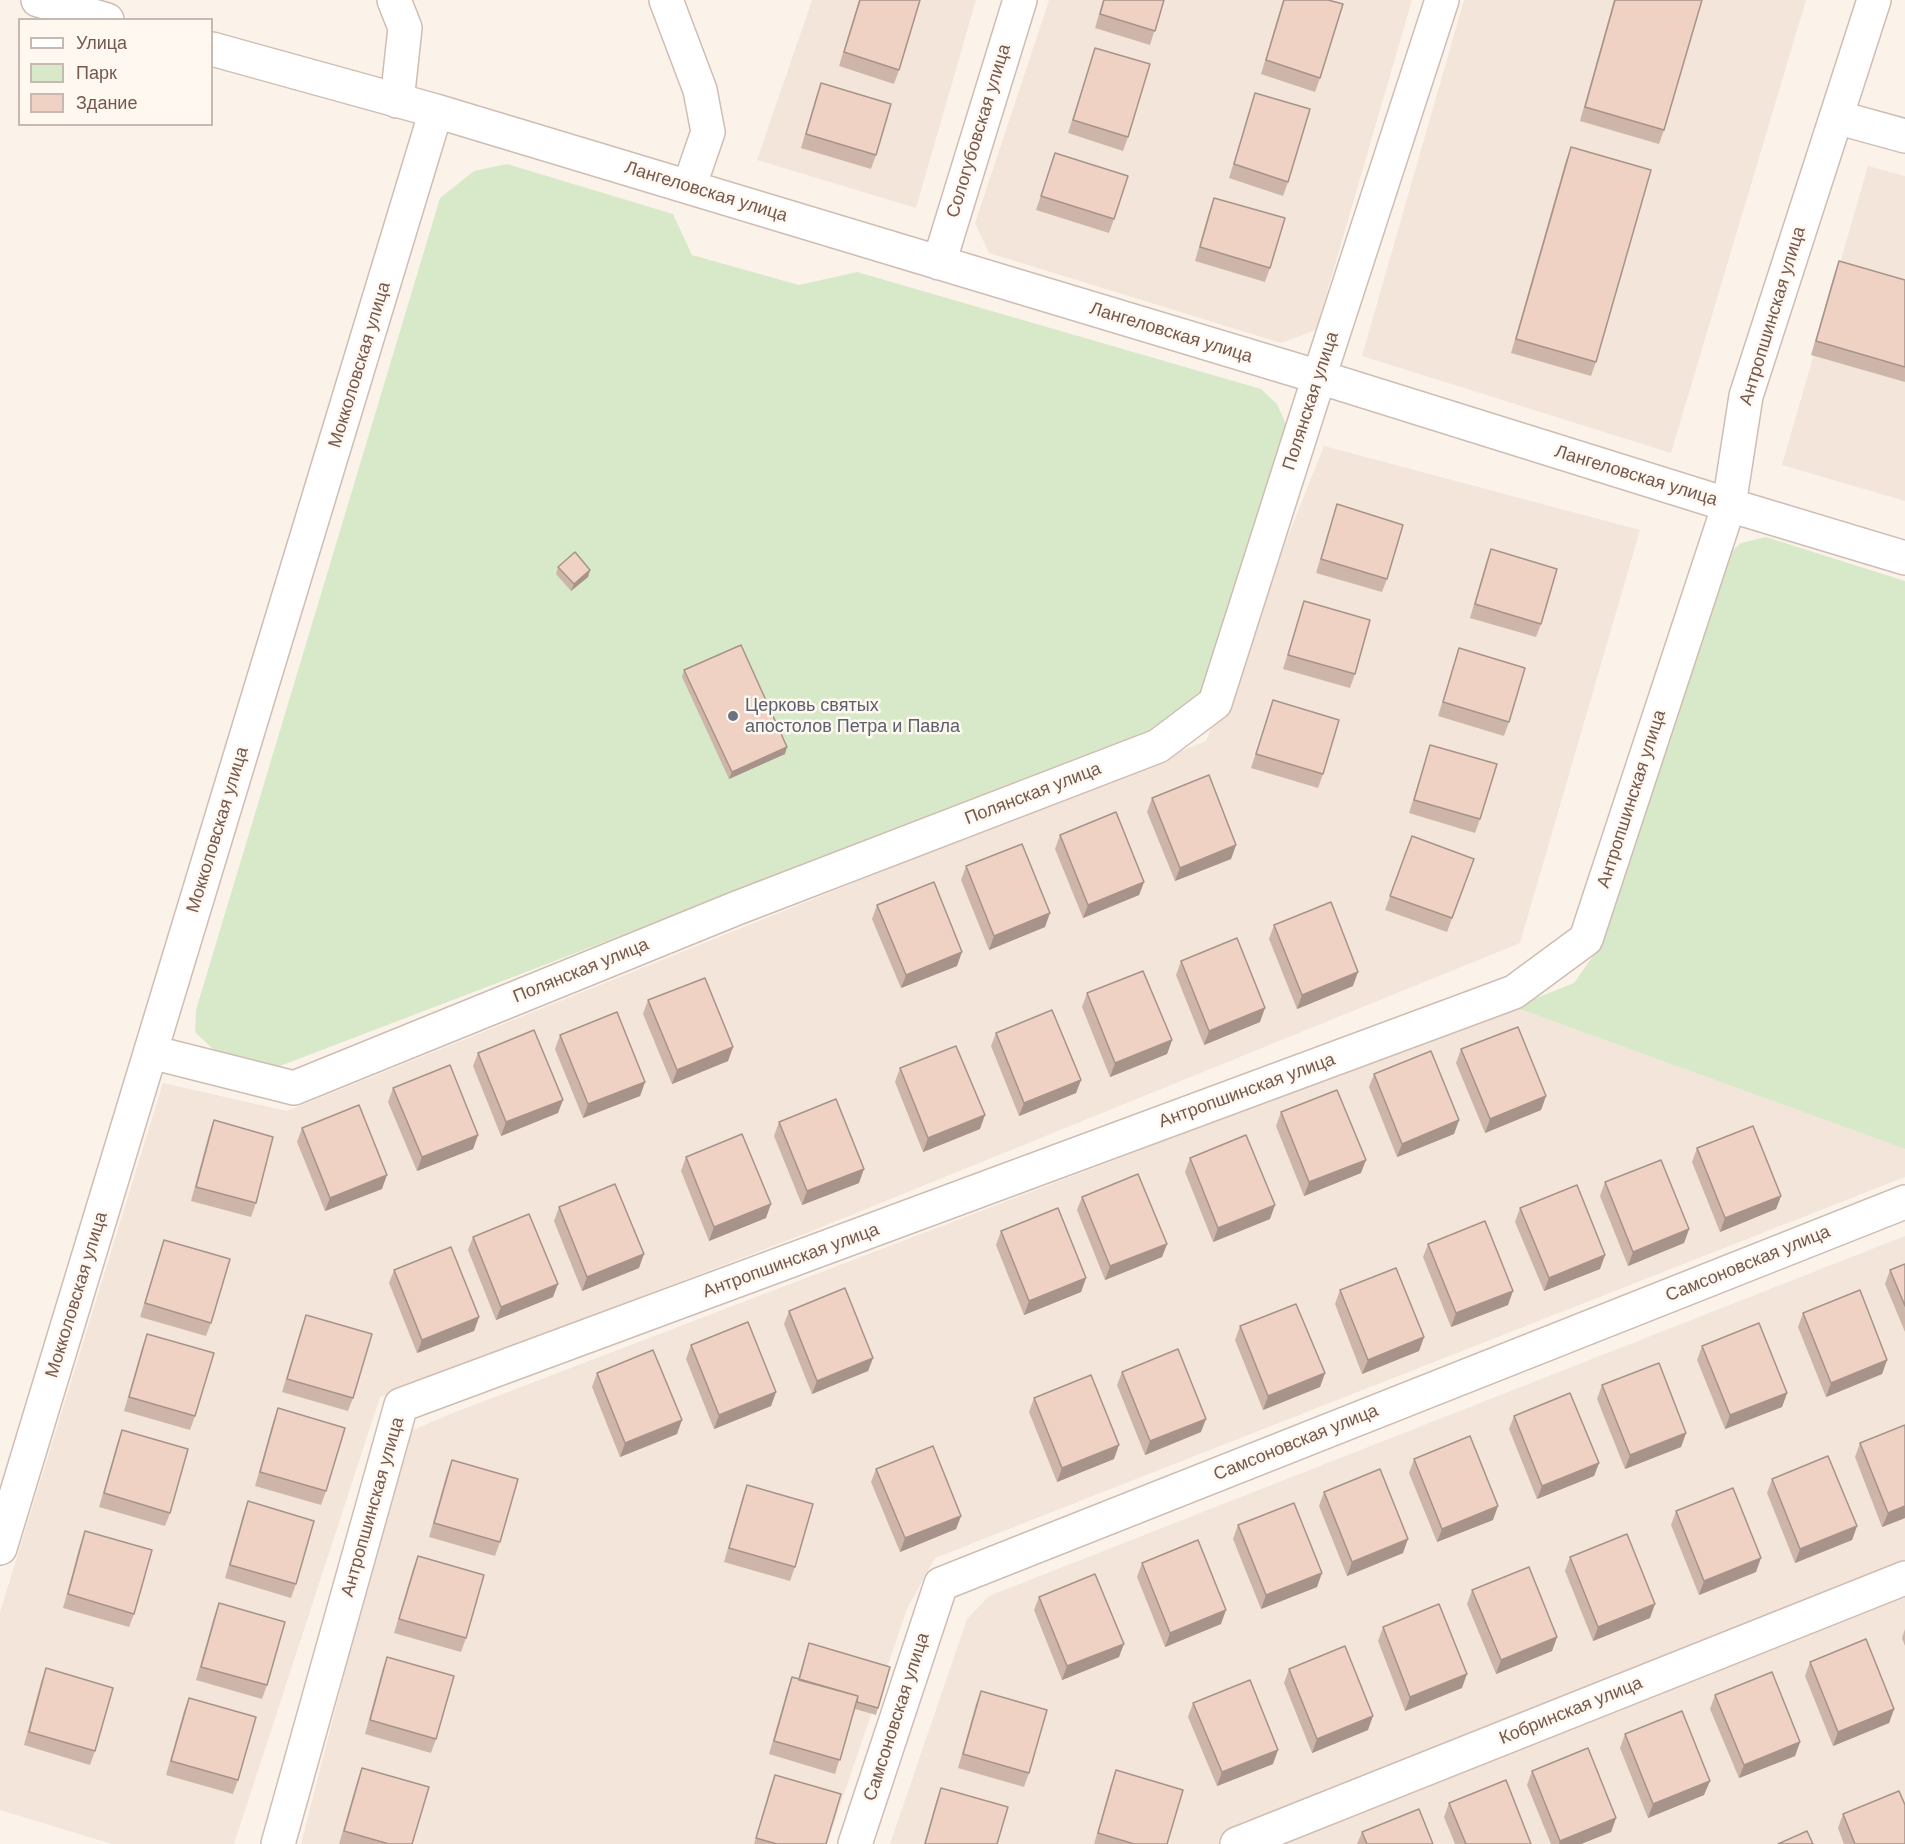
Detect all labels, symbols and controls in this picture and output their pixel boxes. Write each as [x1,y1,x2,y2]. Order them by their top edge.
legend [18,18,213,126]
text: Улица [76,33,127,53]
street label: Сологубовская улица [942,42,1016,220]
text: Парк [76,63,117,83]
text: Здание [76,93,137,113]
street label: Лангеловская улица [622,157,790,227]
street label: Антропшинская улица [1735,224,1811,408]
street label: Мокколовская улица [324,279,396,451]
street label: Лангеловская улица [1087,298,1255,368]
street label: Полянская улица [1278,329,1344,473]
street label: Лангеловская улица [1552,441,1720,511]
place label: Церковь святых апостолов Петра и Павла [745,695,960,738]
street label: Антропшинская улица [1593,707,1671,891]
marker: Церковь святых апостолов Петра и Павла [726,709,740,723]
street label: Мокколовская улица [182,744,254,916]
street label: Полянская улица [962,758,1104,830]
street label: Полянская улица [510,934,652,1008]
street label: Антропшинская улица [1156,1049,1338,1133]
street label: Мокколовская улица [41,1209,113,1381]
street label: Антропшинская улица [700,1219,882,1303]
street label: Самсоновская улица [1663,1221,1833,1307]
street label: Самсоновская улица [1211,1400,1381,1486]
street label: Антропшинская улица [337,1415,409,1599]
street label: Самсоновская улица [860,1630,934,1804]
street label: Кобринская улица [1496,1672,1646,1750]

